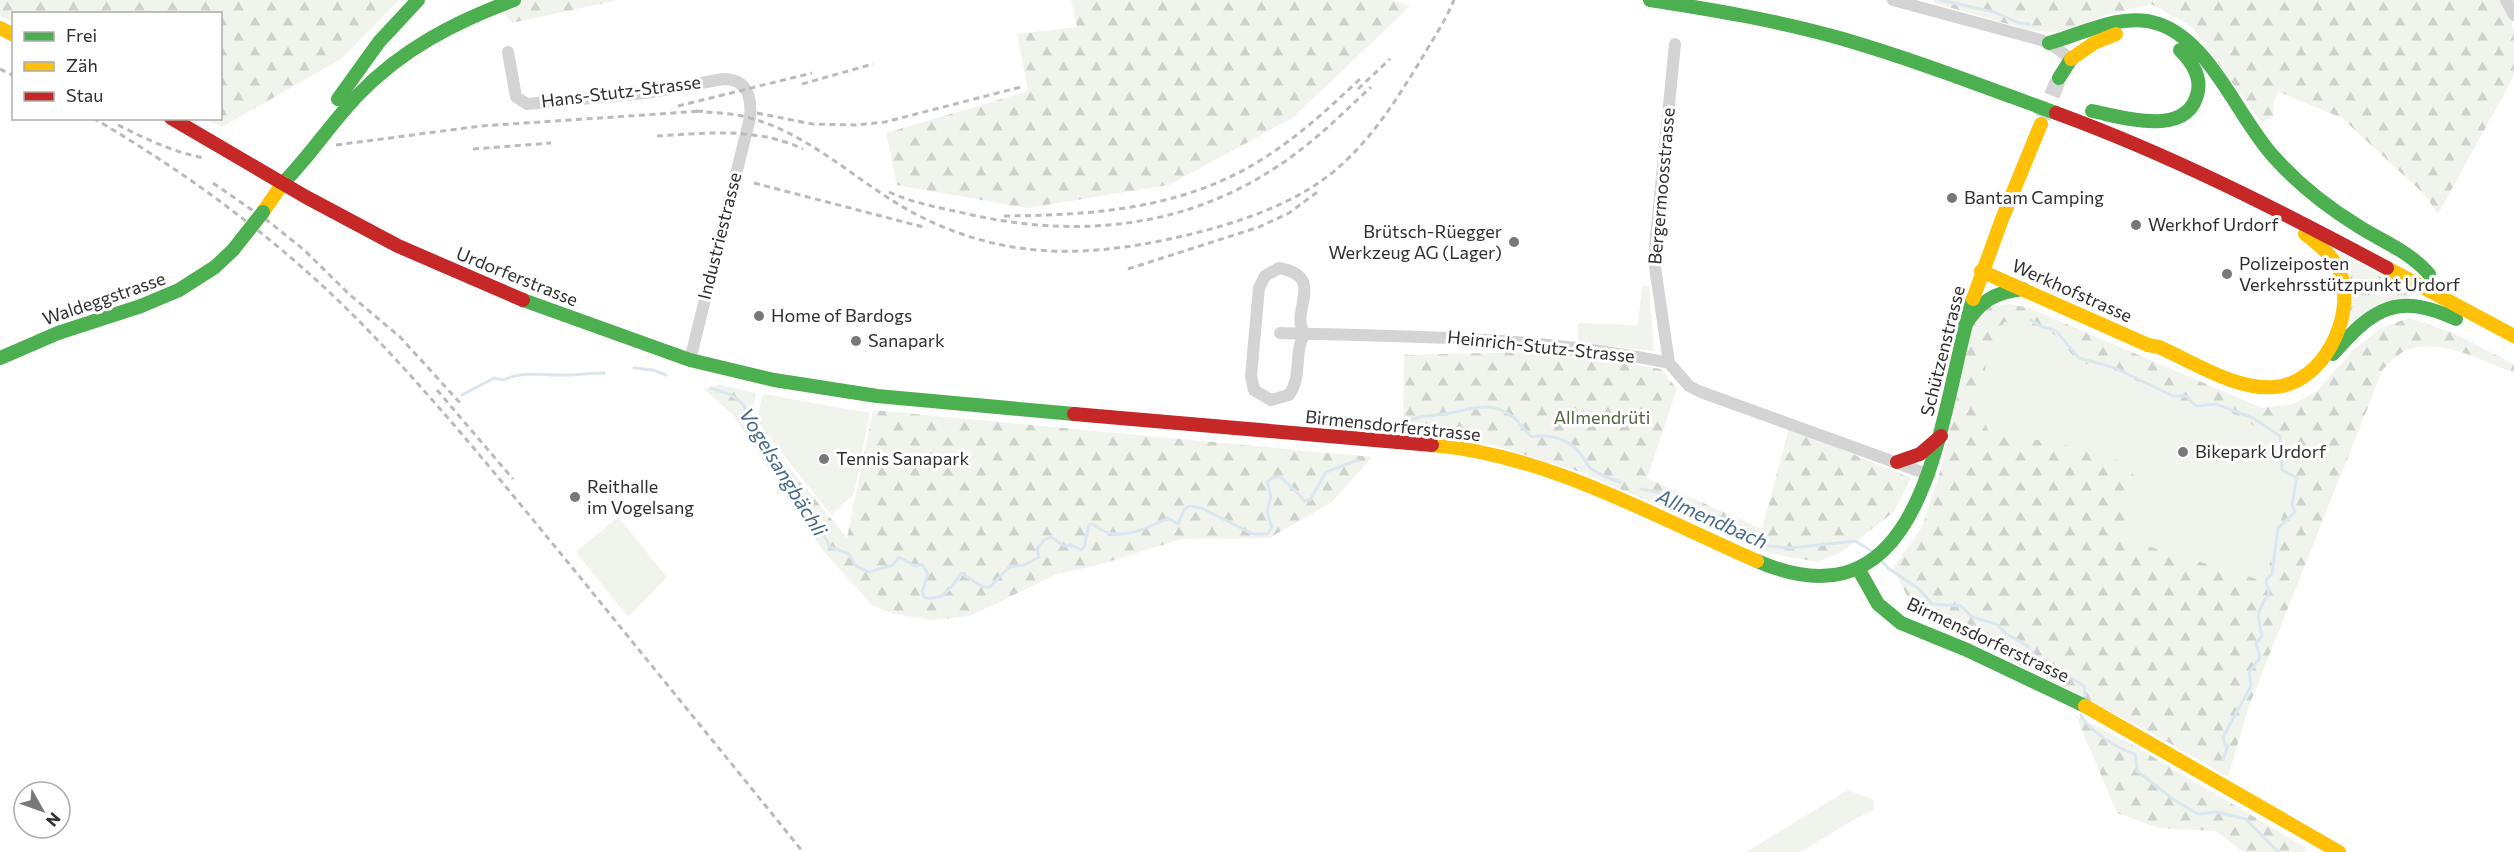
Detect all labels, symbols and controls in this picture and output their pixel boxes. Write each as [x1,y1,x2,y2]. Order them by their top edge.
legend [12,12,222,120]
text: Frei [66,24,97,46]
text: Zäh [66,54,98,76]
street label: Hans-Stutz-Strasse [540,70,702,112]
text: Stau [66,84,103,106]
street label: Bergermoosstrasse [1643,106,1679,265]
street label: Industriestrasse [693,170,745,302]
place label: Bantam Camping [1964,186,2104,208]
marker: Bantam Camping [1945,191,1959,205]
place label: Werkhof Urdorf [2148,213,2279,235]
marker: Werkhof Urdorf [2129,218,2143,232]
place label: Brütsch-Rüegger Werkzeug AG (Lager) [1329,220,1502,263]
marker: Brütsch-Rüegger Werkzeug AG (Lager) [1507,235,1521,249]
street label: Urdorferstrasse [453,242,581,310]
place label: Polizeiposten Verkehrsstützpunkt Urdorf [2239,252,2461,295]
street label: Werkhofstrasse [2009,254,2136,326]
street label: Waldeggstrasse [39,267,168,329]
marker: Polizeiposten Verkehrsstützpunkt Urdorf [2220,267,2234,281]
street label: Schützenstrasse [1915,283,1969,418]
place label: Home of Bardogs [771,304,912,326]
marker: Home of Bardogs [752,309,766,323]
street label: Heinrich-Stutz-Strasse [1446,325,1636,367]
place label: Sanapark [868,329,945,351]
marker: Sanapark [849,334,863,348]
water label: Vogelsangbächli [735,403,833,541]
street label: Birmensdorferstrasse [1304,405,1482,445]
park label: Allmendrüti [1554,406,1650,428]
place label: Bikepark Urdorf [2195,440,2327,462]
marker: Bikepark Urdorf [2176,445,2190,459]
place label: Tennis Sanapark [836,447,969,469]
marker: Tennis Sanapark [817,452,831,466]
place label: Reithalle im Vogelsang [587,475,694,518]
water label: Allmendbach [1652,483,1771,553]
marker: Reithalle im Vogelsang [568,490,582,504]
street label: Birmensdorferstrasse [1904,592,2073,686]
north arrow [12,780,72,840]
text: N [43,809,65,831]

